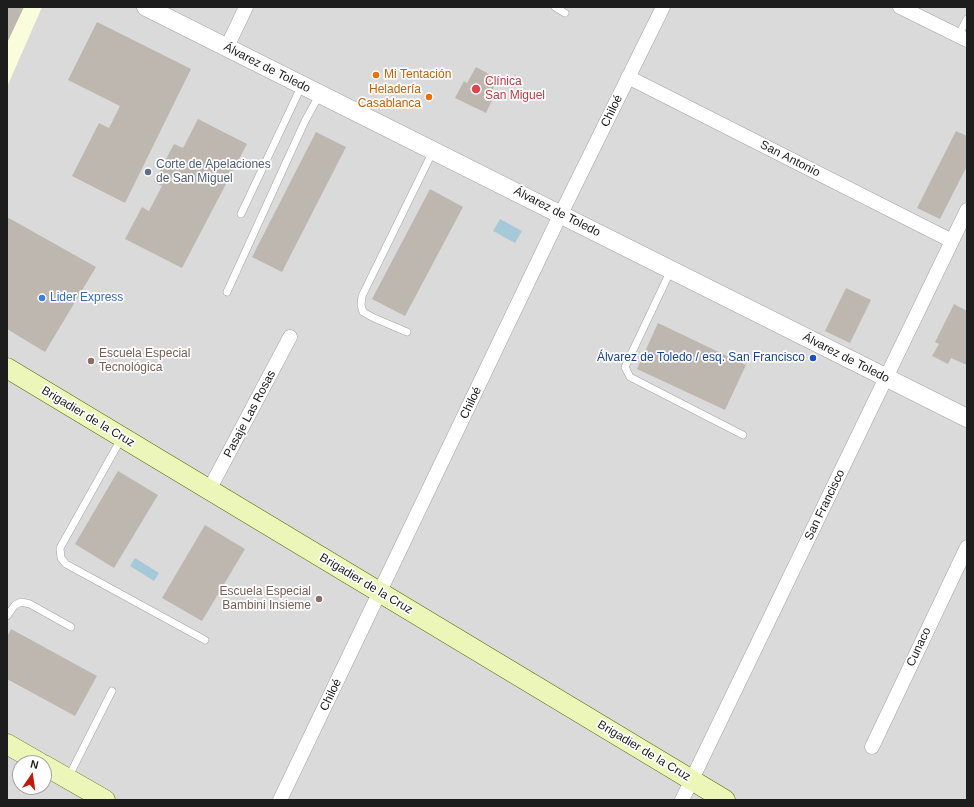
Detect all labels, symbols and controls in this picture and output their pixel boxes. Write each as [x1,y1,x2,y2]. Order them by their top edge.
street label: Álvarez de Toledo [221,40,313,96]
place label: Mi Tentación [384,68,451,82]
marker: Mi Tentación [371,70,381,80]
place label: Clínica San Miguel [485,75,545,103]
place label: Heladería Casablanca [358,83,421,111]
marker: Clínica San Miguel [470,83,482,95]
marker: Heladería Casablanca [424,92,434,102]
street label: Chiloé [598,93,626,129]
street label: San Antonio [758,138,822,180]
place label: Corte de Apelaciones de San Miguel [156,158,271,186]
marker: Corte de Apelaciones de San Miguel [143,167,153,177]
street label: Álvarez de Toledo [511,184,603,240]
place label: Lider Express [50,291,123,305]
marker: Lider Express [37,293,47,303]
street label: Álvarez de Toledo [800,330,892,386]
place label: Escuela Especial Tecnológica [99,347,190,375]
place label: Álvarez de Toledo / esq. San Francisco [597,351,805,365]
marker: Álvarez de Toledo / esq. San Francisco [808,353,818,363]
marker: Escuela Especial Tecnológica [86,356,96,366]
street label: Pasaje Las Rosas [221,368,279,460]
street label: Brigadier de la Cruz [39,384,137,450]
street label: Chiloé [457,385,485,421]
street label: San Francisco [802,467,848,543]
street label: Brigadier de la Cruz [317,551,415,617]
place label: Escuela Especial Bambini Insieme [220,585,311,613]
marker: Escuela Especial Bambini Insieme [314,594,324,604]
street label: Cunaco [904,625,934,669]
street label: Chiloé [317,677,345,713]
street label: Brigadier de la Cruz [595,718,693,784]
north arrow [12,755,52,795]
text: N [29,758,40,771]

